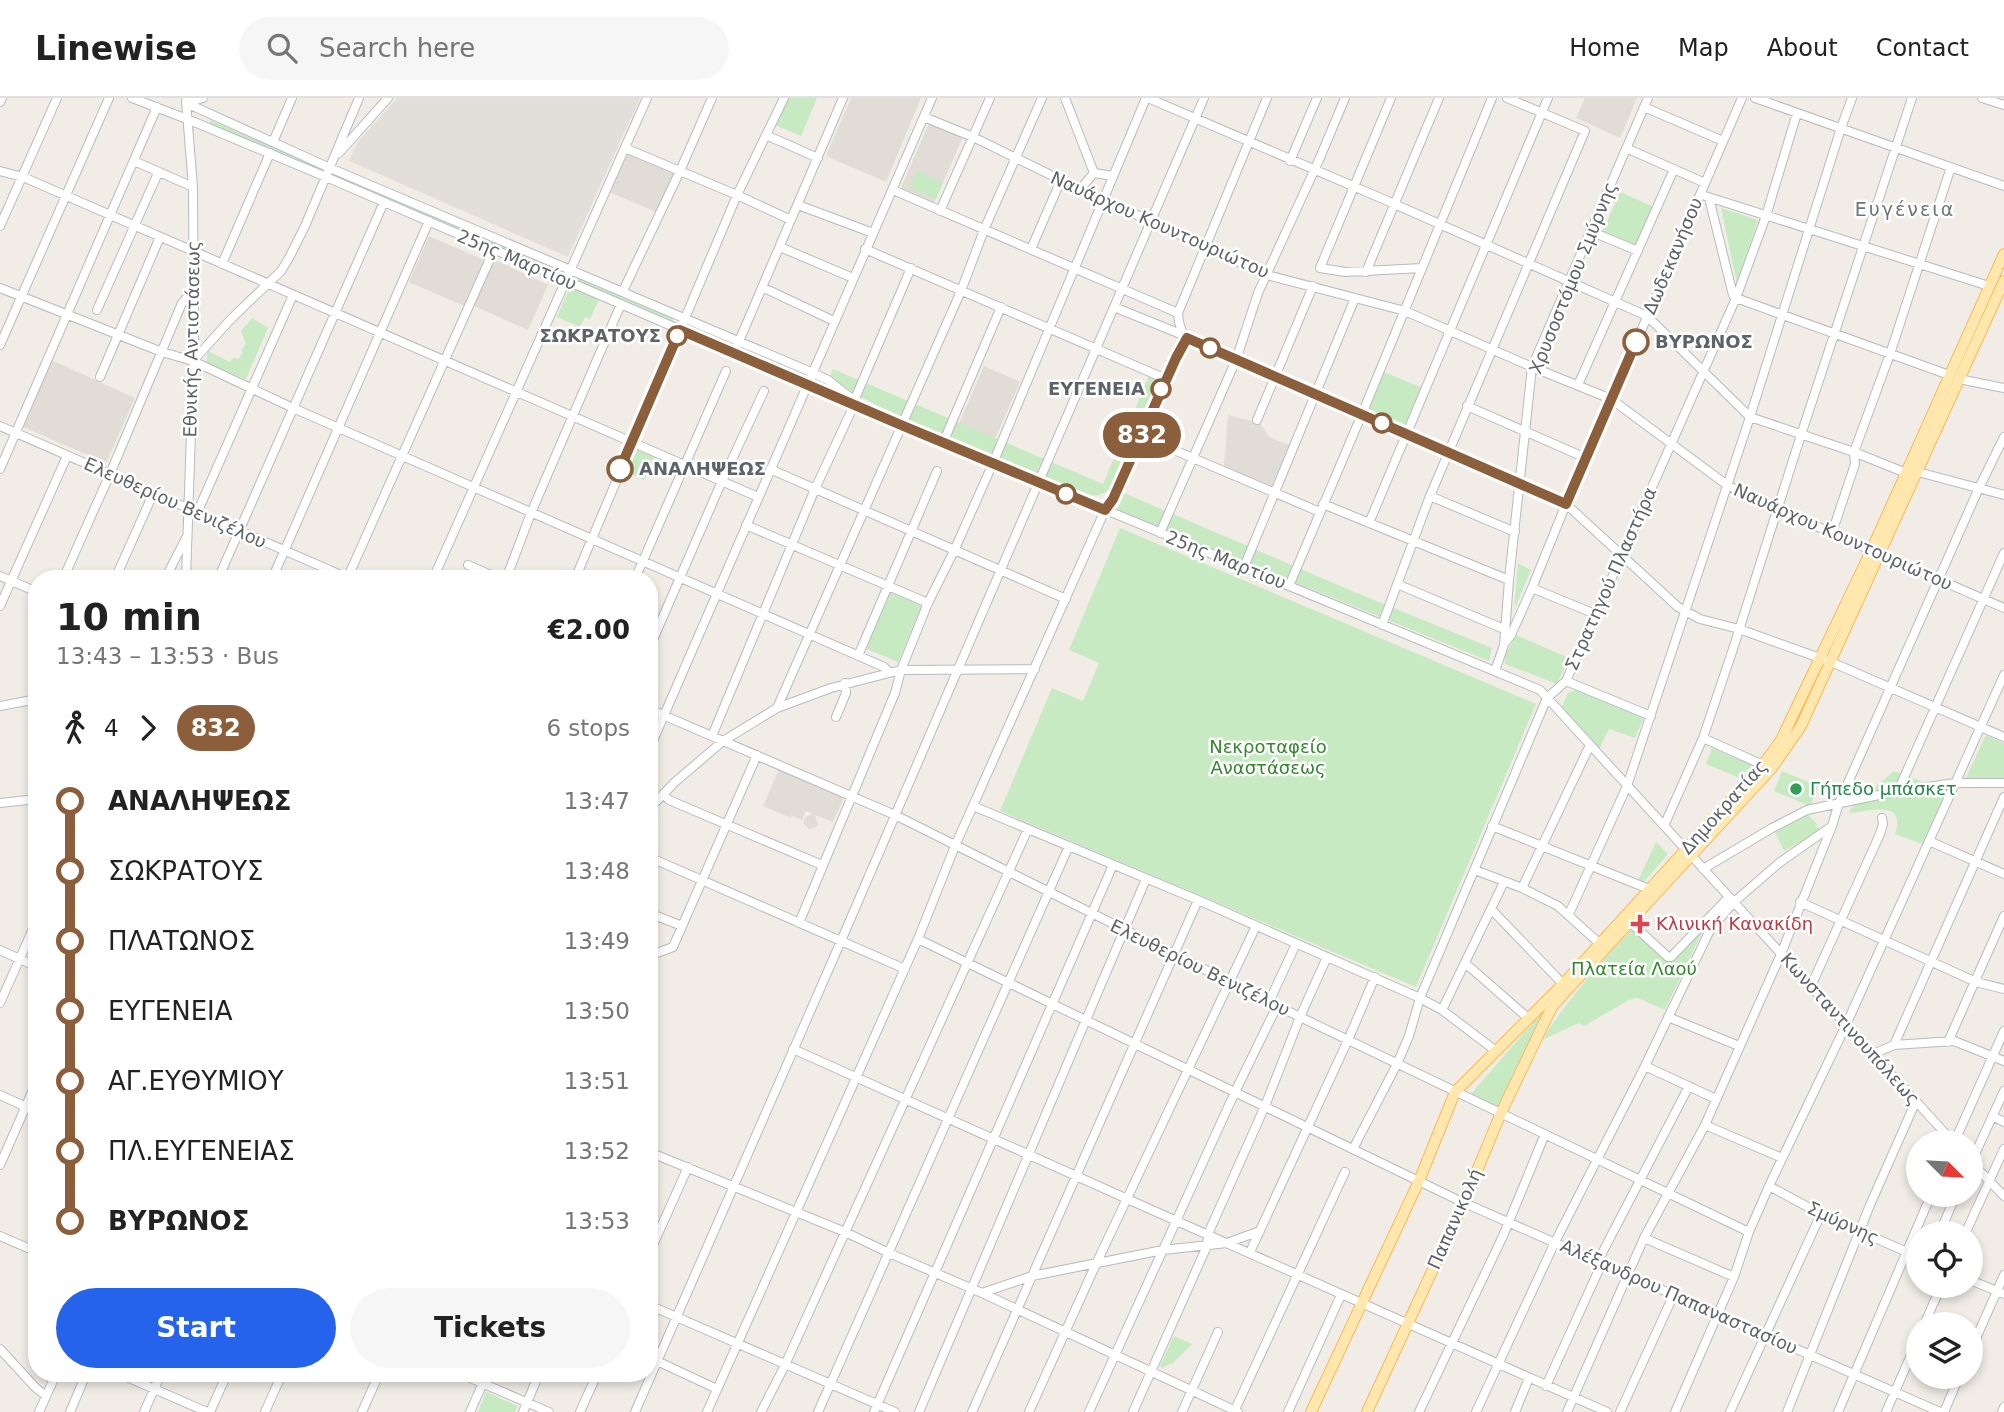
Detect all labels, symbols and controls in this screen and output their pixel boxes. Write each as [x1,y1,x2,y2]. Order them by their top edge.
search box [239,17,729,80]
text: Linewise [35,29,197,68]
icon: search [263,29,301,67]
text: Search here [319,33,475,63]
text: Home [1569,34,1640,62]
text: Map [1678,34,1729,62]
text: About [1767,34,1838,62]
text: Contact [1876,34,1969,62]
street label: Ναυάρχου Κουντουριώτου [1048,167,1273,282]
street label: Χρυσοστόμου Σμύρνης [1524,179,1621,377]
street label: Δωδεκανήσου [1638,194,1707,317]
district label: Ευγένεια [1855,198,1955,220]
street label: 25ης Μαρτίου [454,225,580,294]
street label: Εθνικής Αντιστάσεως [179,240,204,438]
place label: ΣΩΚΡΑΤΟΥΣ [539,325,661,346]
marker: ΣΩΚΡΑΤΟΥΣ [667,326,687,346]
marker: ΒΥΡΩΝΟΣ [1623,329,1649,355]
place label: ΒΥΡΩΝΟΣ [1655,331,1753,352]
unlabelled marker [1200,338,1220,358]
place label: ΕΥΓΕΝΕΙΑ [1048,378,1145,399]
marker: ΕΥΓΕΝΕΙΑ [1151,379,1171,399]
line badge: 832 [1102,412,1182,458]
unlabelled marker [1372,413,1392,433]
text: 832 [1117,421,1167,449]
street label: Ελευθερίου Βενιζέλου [81,453,270,552]
marker: ΑΝΑΛΗΨΕΩΣ [607,456,633,482]
place label: ΑΝΑΛΗΨΕΩΣ [639,458,766,479]
street label: Ναυάρχου Κουντουριώτου [1731,479,1956,594]
unlabelled marker [1056,484,1076,504]
street label: Στρατηγού Πλαστήρα [1561,484,1661,674]
street label: 25ης Μαρτίου [1163,526,1289,593]
text: 10 min [56,595,202,639]
text: €2.00 [548,615,630,645]
text: 13:43 – 13:53 · Bus [56,643,279,669]
icon: walk [56,709,94,747]
icon: forward [129,709,167,747]
text: 832 [191,714,241,742]
text: 4 [104,715,119,741]
text: 6 stops [546,715,630,741]
park label: Νεκροταφείο Αναστάσεως [1209,736,1327,778]
street label: Δημοκρατίας [1676,755,1771,858]
place label: Γήπεδο μπάσκετ [1810,778,1957,799]
marker: Γήπεδο μπάσκετ [1788,781,1804,797]
text: ΑΝΑΛΗΨΕΩΣ [108,786,292,816]
text: 13:47 [564,788,630,814]
text: ΣΩΚΡΑΤΟΥΣ [108,856,263,886]
text: 13:48 [564,858,630,884]
place label: Κλινική Κανακίδη [1656,913,1813,934]
marker: Κλινική Κανακίδη [1630,914,1650,934]
street label: Ελευθερίου Βενιζέλου [1107,915,1294,1020]
text: ΠΛΑΤΩΝΟΣ [108,926,255,956]
text: 13:49 [564,928,630,954]
street label: Κωνσταντινουπόλεως [1777,948,1924,1109]
park label: Πλατεία Λαού [1571,958,1697,979]
text: ΕΥΓΕΝΕΙΑ [108,996,233,1026]
text: 13:50 [564,998,630,1024]
text: ΑΓ.ΕΥΘΥΜΙΟΥ [108,1066,284,1096]
text: 13:51 [564,1068,630,1094]
north arrow [1906,1130,1983,1208]
map controls [1906,1130,1983,1389]
text: ΠΛ.ΕΥΓΕΝΕΙΑΣ [108,1136,295,1166]
text: 13:52 [564,1138,630,1164]
street label: Παπανικολή [1423,1165,1486,1272]
street label: Σμύρνης [1804,1197,1882,1248]
text: ΒΥΡΩΝΟΣ [108,1206,249,1236]
text: 13:53 [564,1208,630,1234]
button: locate [1906,1221,1983,1298]
street label: Αλέξανδρου Παπαναστασίου [1557,1235,1801,1358]
button: Start [56,1288,336,1368]
button: Tickets [350,1288,630,1368]
button: layers [1906,1312,1983,1389]

